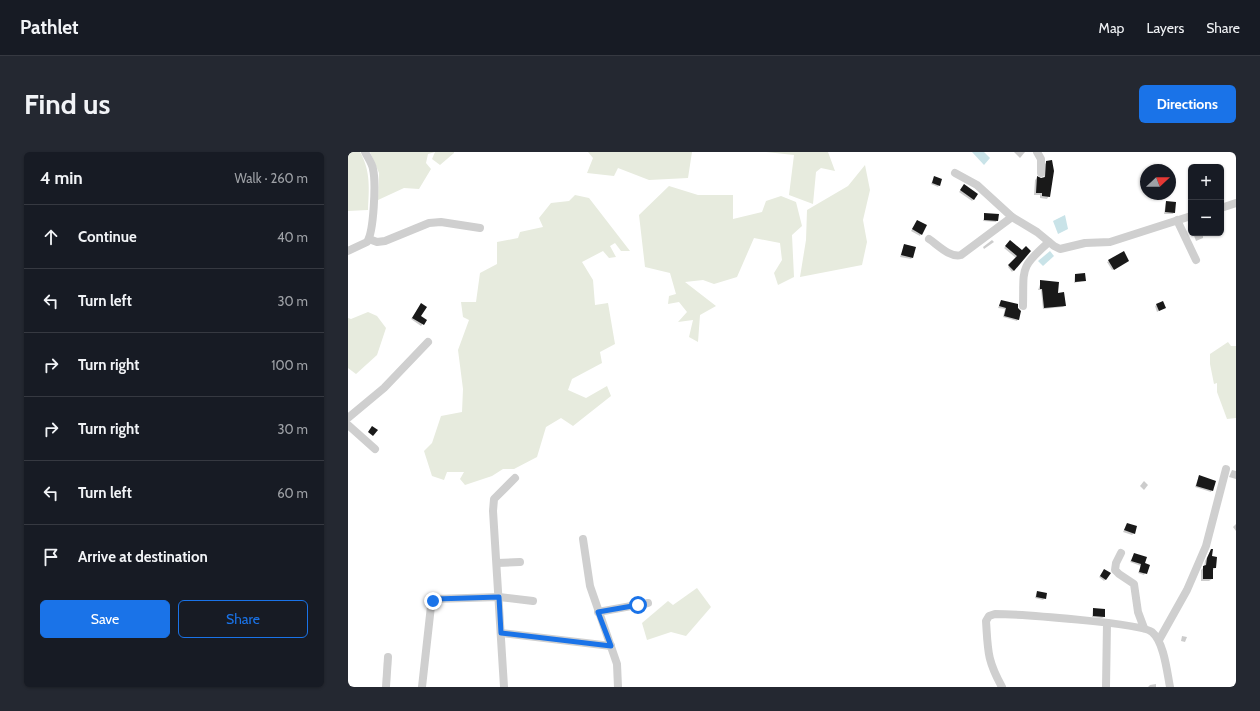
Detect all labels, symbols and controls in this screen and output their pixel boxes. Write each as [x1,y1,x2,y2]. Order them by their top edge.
text: Pathlet [20,16,79,39]
text: Map [1099,19,1124,37]
text: Layers [1146,19,1184,37]
text: Share [1206,19,1240,37]
button: Directions [1139,85,1236,123]
text: Find us [24,87,110,121]
north arrow [1140,164,1176,200]
map controls [1188,164,1224,236]
button: + [1188,164,1224,200]
text: 4 min [40,168,83,188]
text: Walk · 260 m [235,170,308,186]
button: − [1188,200,1224,236]
icon: ahead [40,226,62,248]
text: Continue [78,228,137,246]
text: 40 m [277,229,308,245]
icon: left [40,290,62,312]
text: Turn left [78,292,132,310]
text: 30 m [278,293,308,309]
icon: right [40,354,62,376]
text: Turn right [78,356,139,374]
text: 100 m [271,357,308,373]
icon: right [40,418,62,440]
text: Turn right [78,420,139,438]
text: 30 m [278,421,308,437]
icon: left [40,482,62,504]
text: Turn left [78,484,132,502]
text: 60 m [277,485,308,501]
icon: arrive [40,546,62,568]
text: Arrive at destination [78,548,208,566]
route end [424,592,442,610]
route start [629,596,647,614]
button: Save [40,600,170,638]
button: Share [178,600,308,638]

